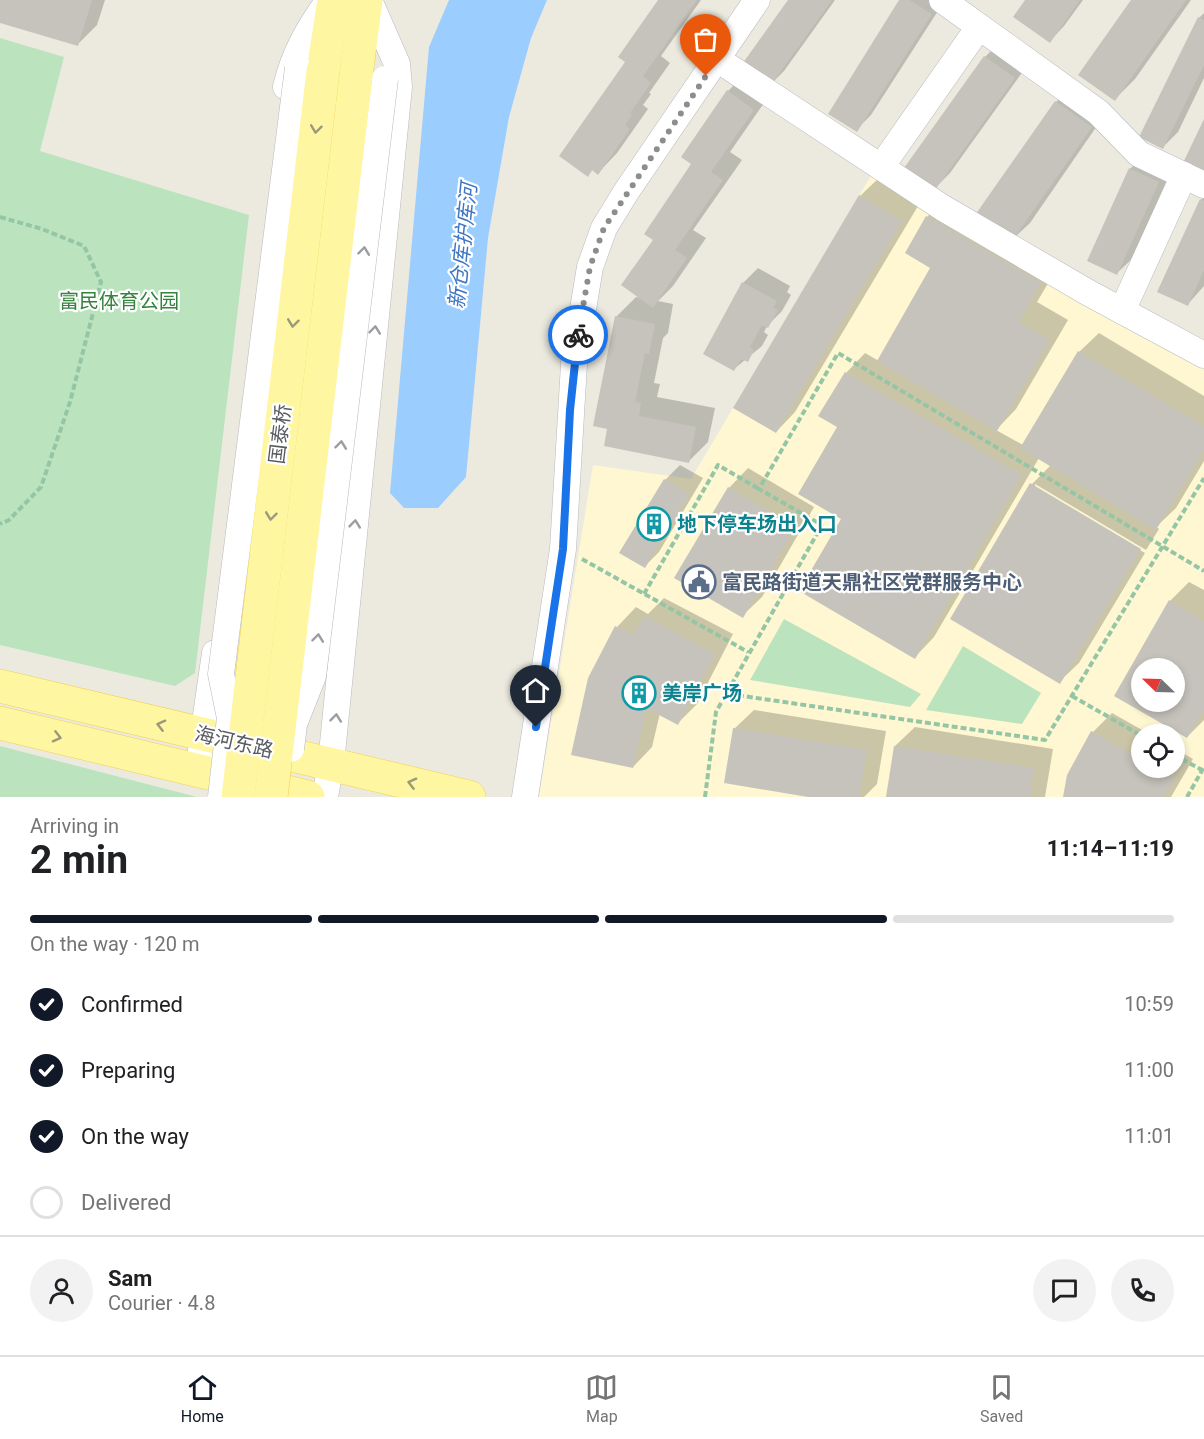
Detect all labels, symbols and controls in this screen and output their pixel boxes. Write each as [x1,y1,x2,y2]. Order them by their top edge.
pin [680,14,731,76]
icon: bag [689,23,722,56]
one-way arrow [310,124,323,134]
water label: 新仓库护库河 [444,178,482,310]
one-way arrow [357,246,370,256]
park label: 富民体育公园 [59,289,179,313]
courier [548,305,608,365]
one-way arrow [287,318,300,327]
icon: bike [562,319,595,352]
one-way arrow [368,326,381,335]
street label: 国泰桥 [264,403,296,465]
one-way arrow [334,440,347,449]
building icon: 地下停车场出入口 [636,506,672,542]
one-way arrow [265,512,277,521]
place label: 地下停车场出入口 [677,512,837,536]
one-way arrow [348,520,361,529]
public building icon: 富民路街道天鼎社区党群服务中心 [681,564,717,600]
place label: 富民路街道天鼎社区党群服务中心 [722,570,1022,594]
one-way arrow [311,634,324,643]
north arrow [1131,658,1185,712]
map controls [1131,658,1185,778]
pin [510,665,561,727]
icon: home [519,674,552,707]
building icon: 美岸广场 [621,675,657,711]
place label: 美岸广场 [662,681,742,705]
one-way arrow [329,714,342,723]
one-way arrow [156,719,166,732]
street label: 海河东路 [192,721,276,763]
button: locate [1131,724,1185,778]
one-way arrow [52,729,62,742]
one-way arrow [407,777,417,790]
text: Arriving in [30,814,119,838]
text: 11:14–11:19 [1047,836,1174,861]
text: 2 min [30,837,128,883]
text: On the way · 120 m [30,932,199,956]
icon: check [30,988,63,1021]
text: Confirmed [81,992,183,1017]
text: 10:59 [1124,992,1174,1016]
icon: check [30,1054,63,1087]
text: Preparing [81,1058,175,1083]
text: 11:00 [1124,1058,1174,1082]
icon: check [30,1120,63,1153]
text: On the way [81,1124,189,1149]
text: 11:01 [1124,1124,1174,1148]
text: Delivered [81,1190,171,1215]
button: person [30,1259,93,1322]
button: chat [1033,1259,1096,1322]
button: phone [1111,1259,1174,1322]
text: Sam [108,1266,152,1291]
text: Courier · 4.8 [108,1291,215,1315]
tab: Home [181,1371,224,1426]
tab: Map [585,1371,618,1426]
tab: Saved [980,1371,1023,1426]

